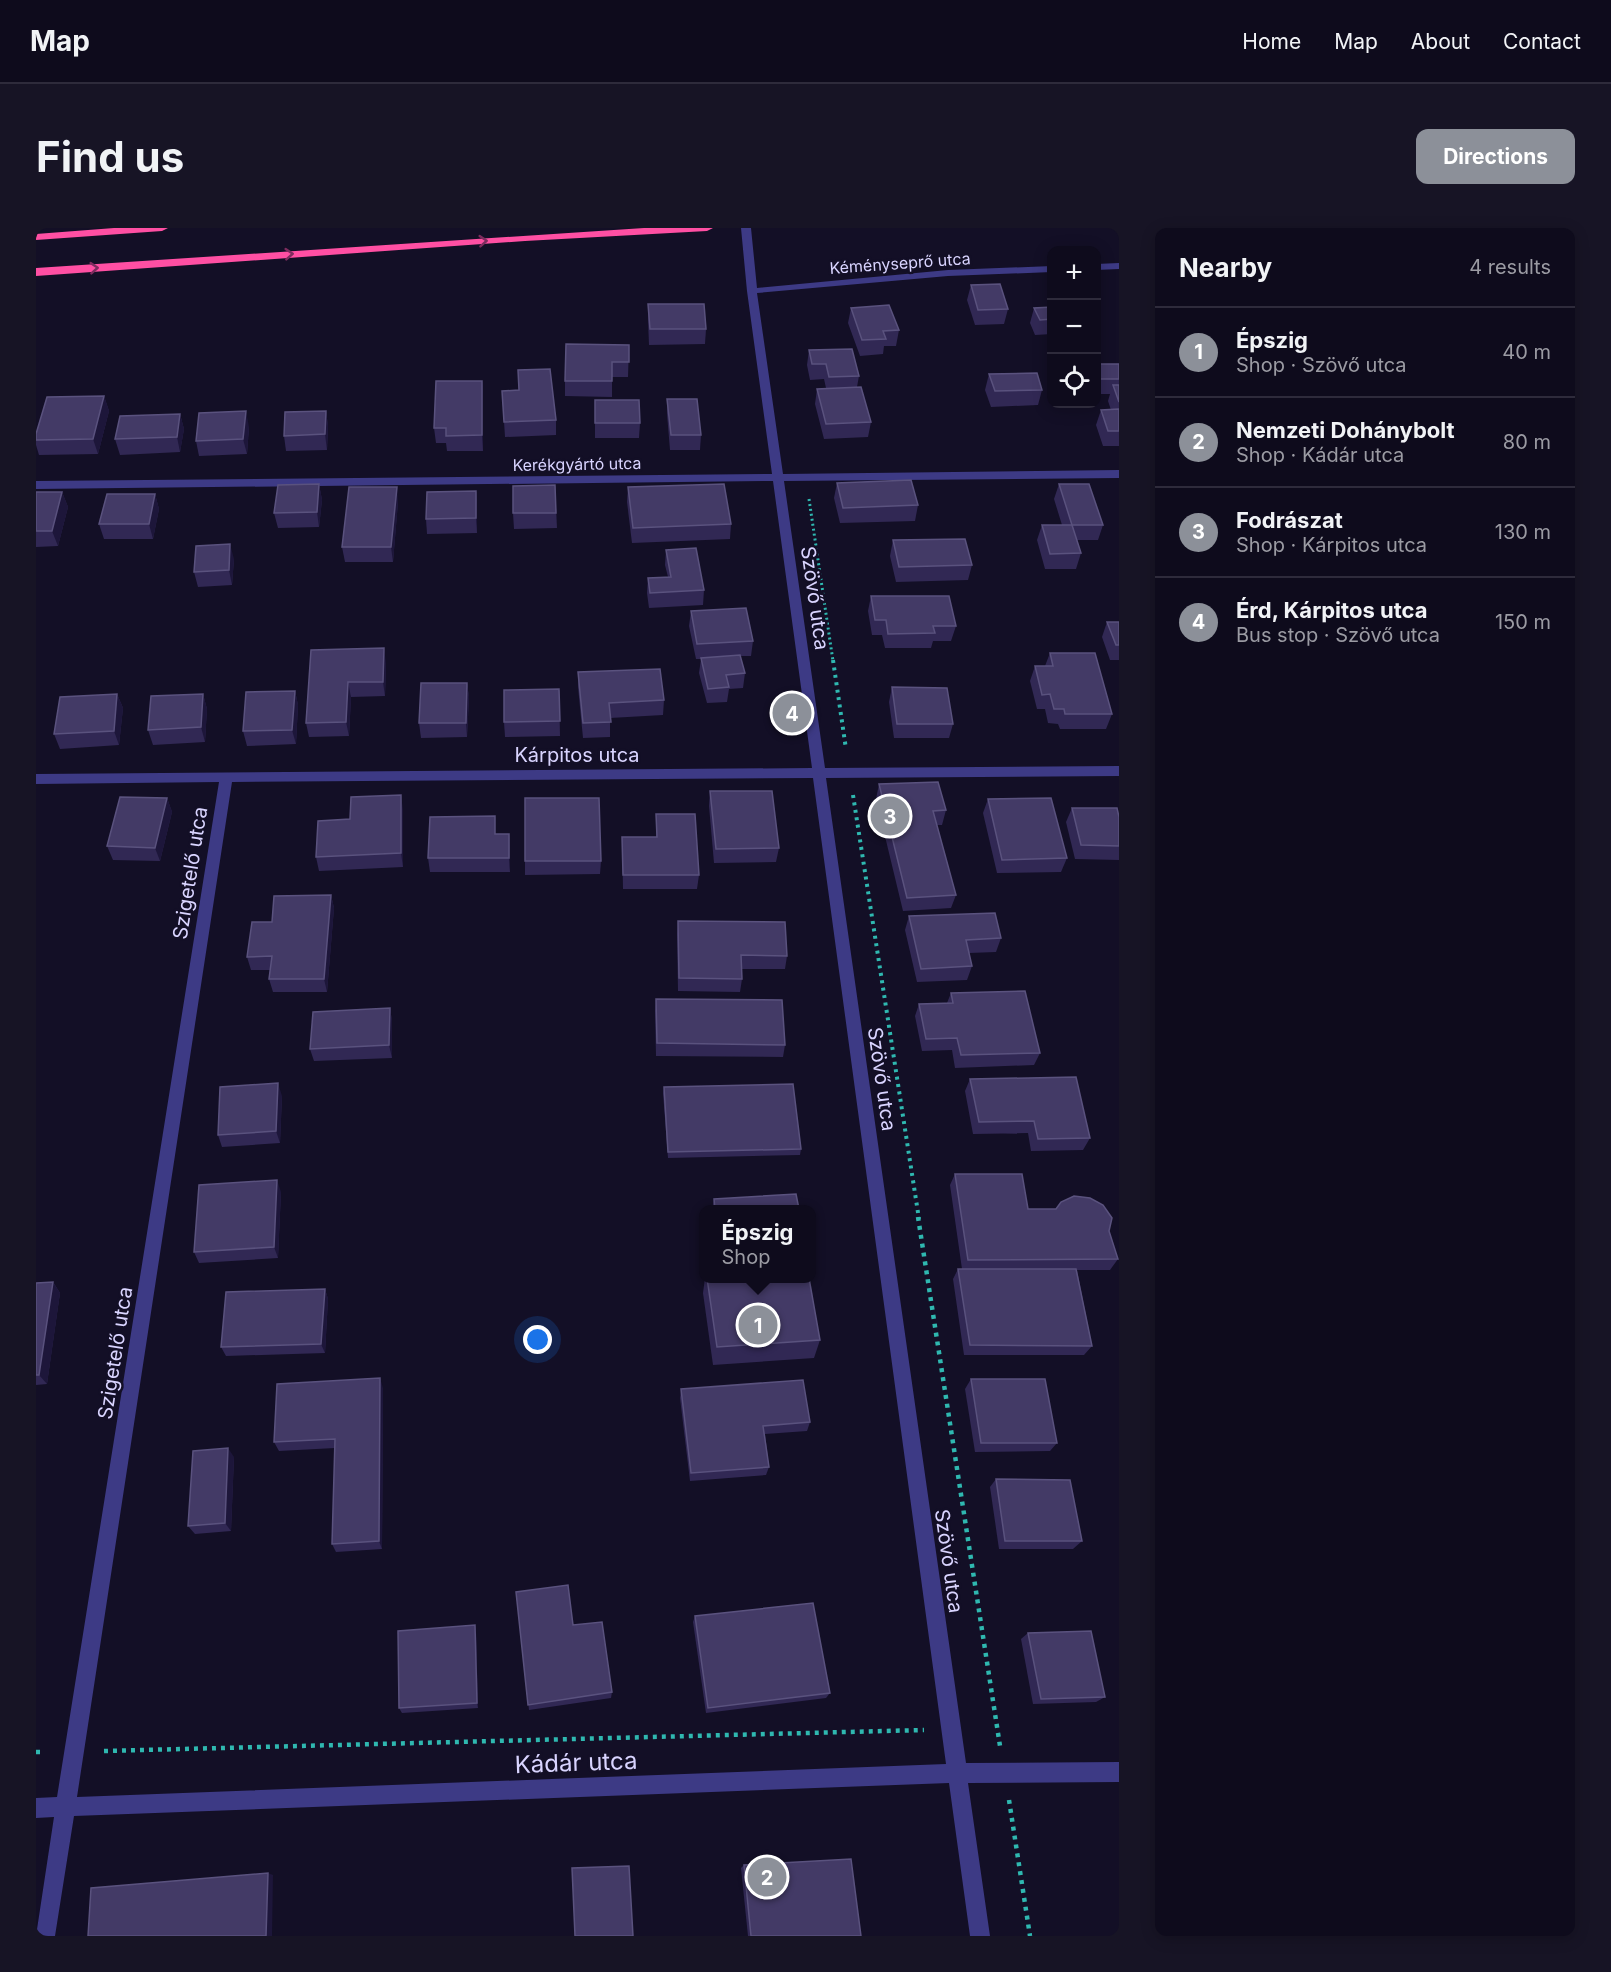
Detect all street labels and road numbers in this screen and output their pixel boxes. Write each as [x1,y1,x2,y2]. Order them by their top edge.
street label: Kéményseprő utca [829,248,971,278]
street label: Kerékgyártó utca [512,453,642,475]
street label: Szövő utca [796,544,834,652]
street label: Kárpitos utca [514,743,640,767]
street label: Szigetelő utca [168,805,212,941]
street label: Szövő utca [863,1025,901,1133]
street label: Szigetelő utca [93,1285,137,1421]
street label: Szövő utca [930,1507,968,1615]
street label: Kádár utca [514,1746,638,1779]

